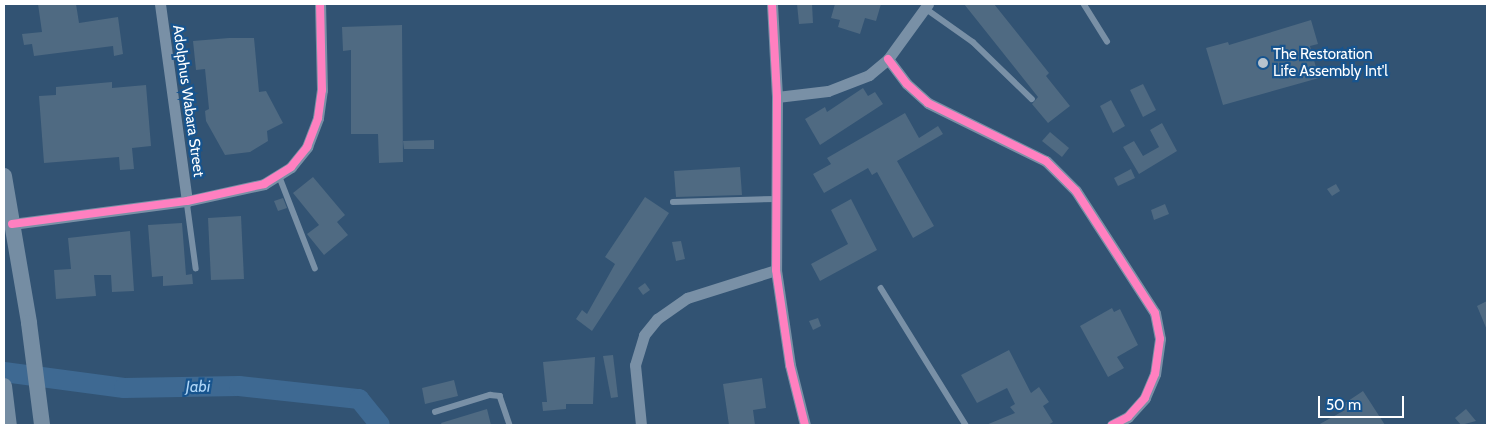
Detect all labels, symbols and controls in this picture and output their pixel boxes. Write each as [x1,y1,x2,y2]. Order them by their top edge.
street label: Adolphus Wabara Street [168,24,208,178]
place label: The Restoration Life Assembly Int'l [1273,45,1388,80]
marker: The Restoration Life Assembly Int'l [1257,57,1269,69]
water label: Jabi [186,377,210,397]
scale bar [1321,386,1407,418]
text: 50 m [1326,396,1361,414]

